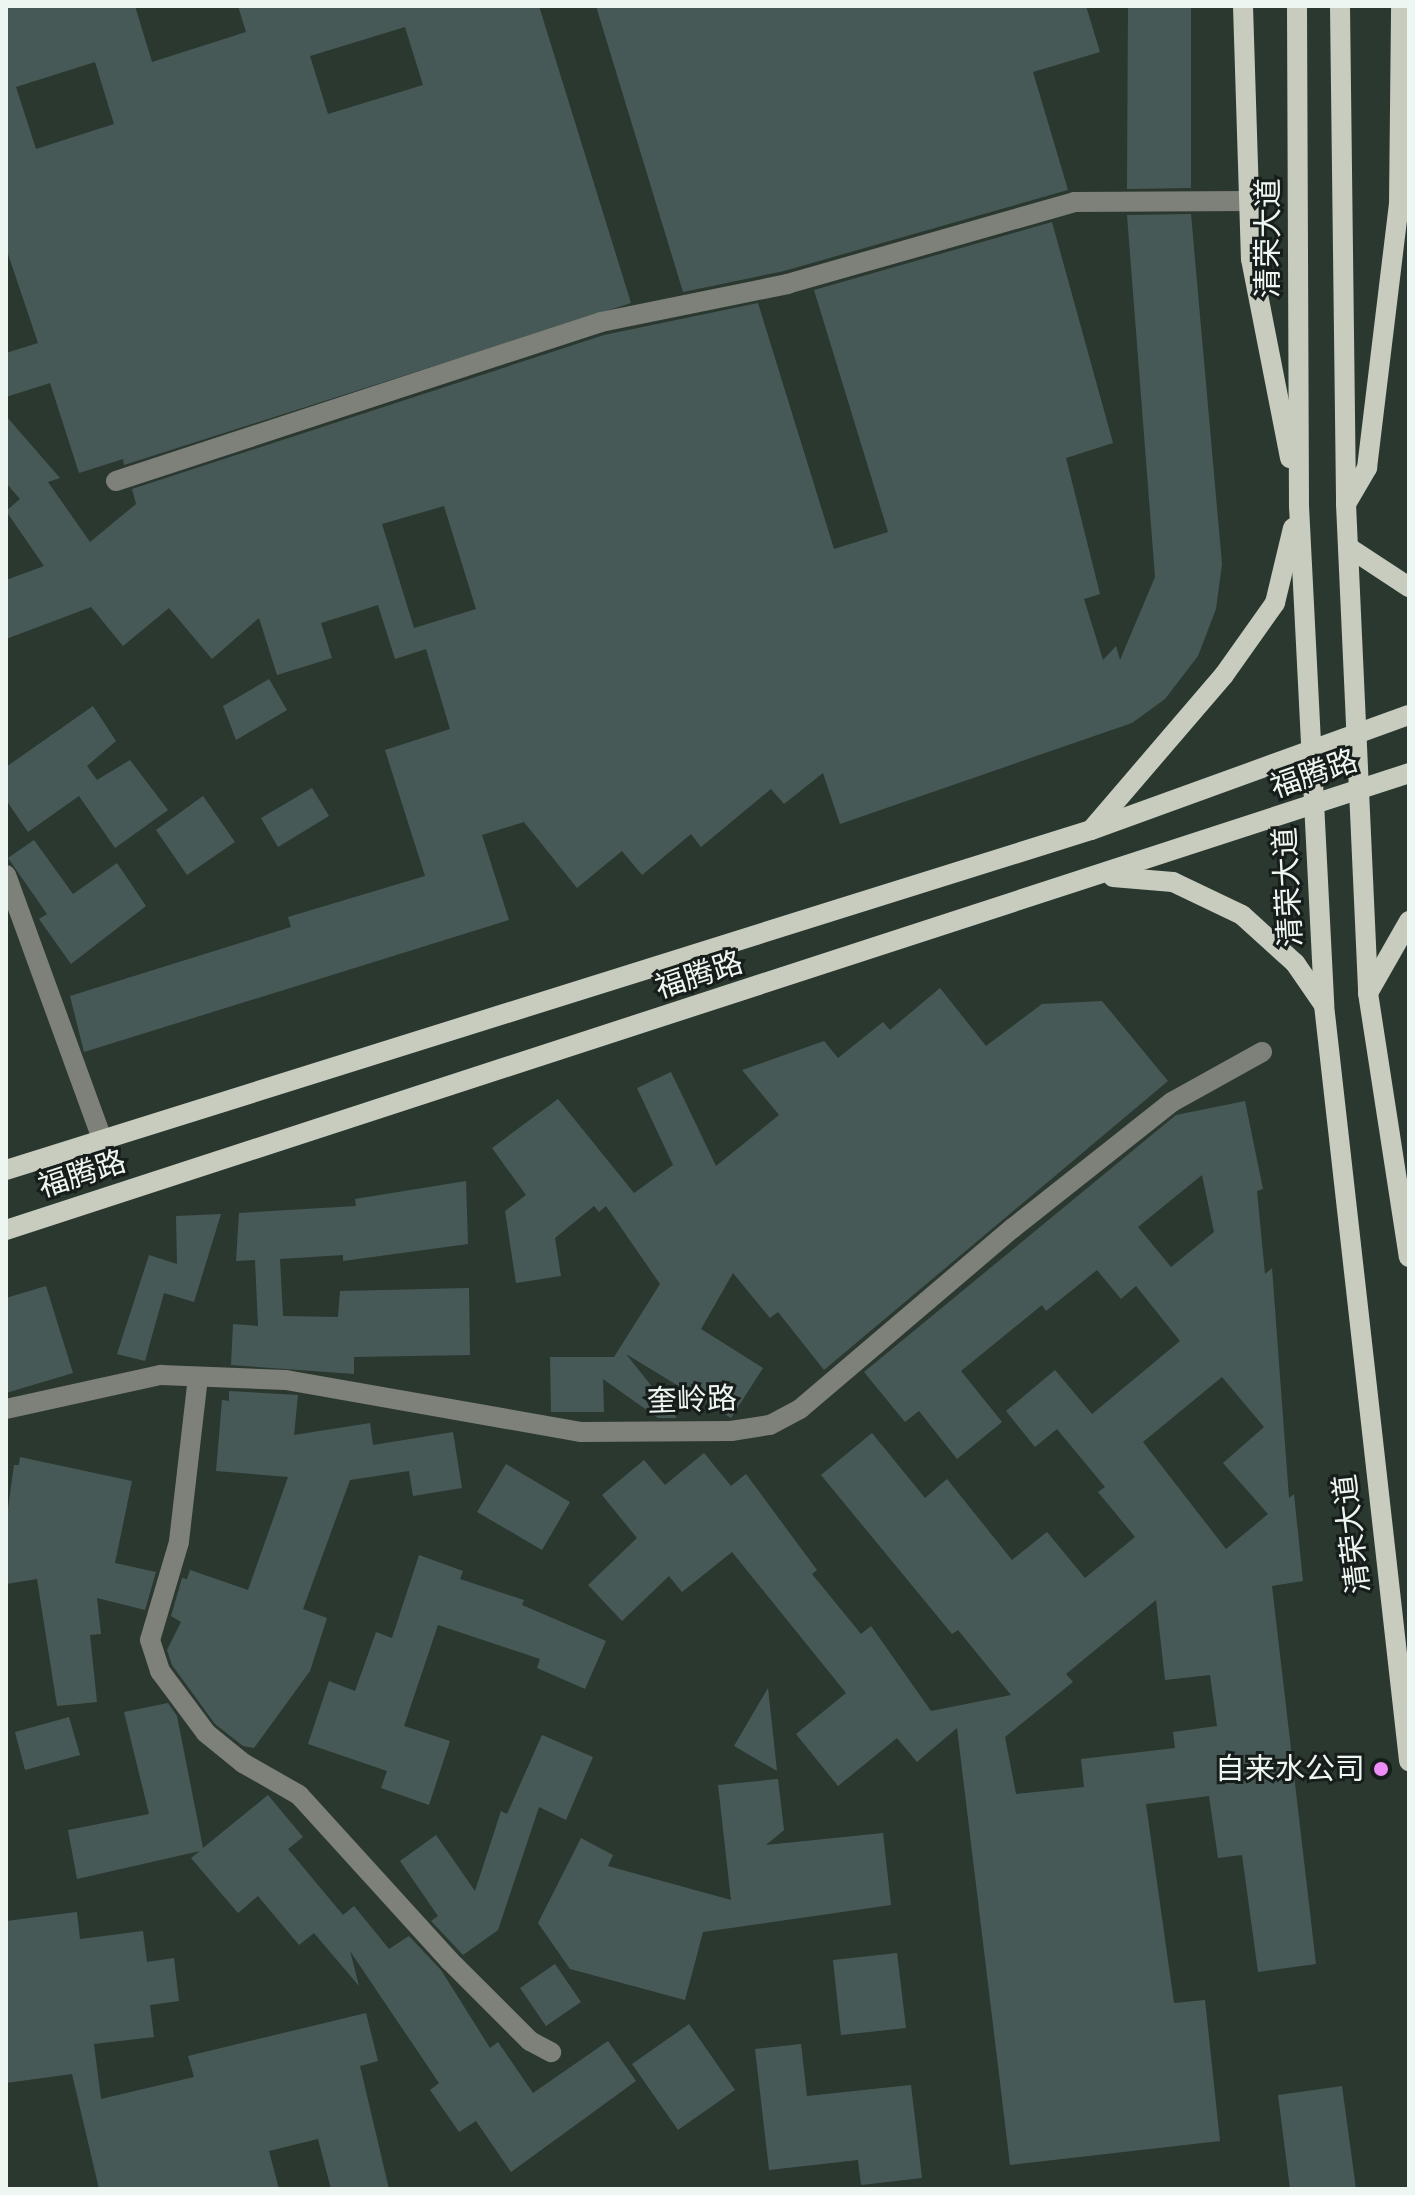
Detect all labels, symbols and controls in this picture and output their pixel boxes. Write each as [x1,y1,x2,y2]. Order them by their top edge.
street label: 清荣大道 [1250,178,1286,298]
street label: 福腾路 [1266,742,1362,806]
street label: 清荣大道 [1267,826,1309,948]
street label: 福腾路 [651,944,747,1006]
street label: 福腾路 [34,1143,130,1205]
street label: 奎岭路 [646,1380,738,1420]
street label: 清荣大道 [1327,1472,1377,1596]
place label: 自来水公司 [1215,1751,1365,1787]
marker: 自来水公司 [1372,1760,1390,1778]

